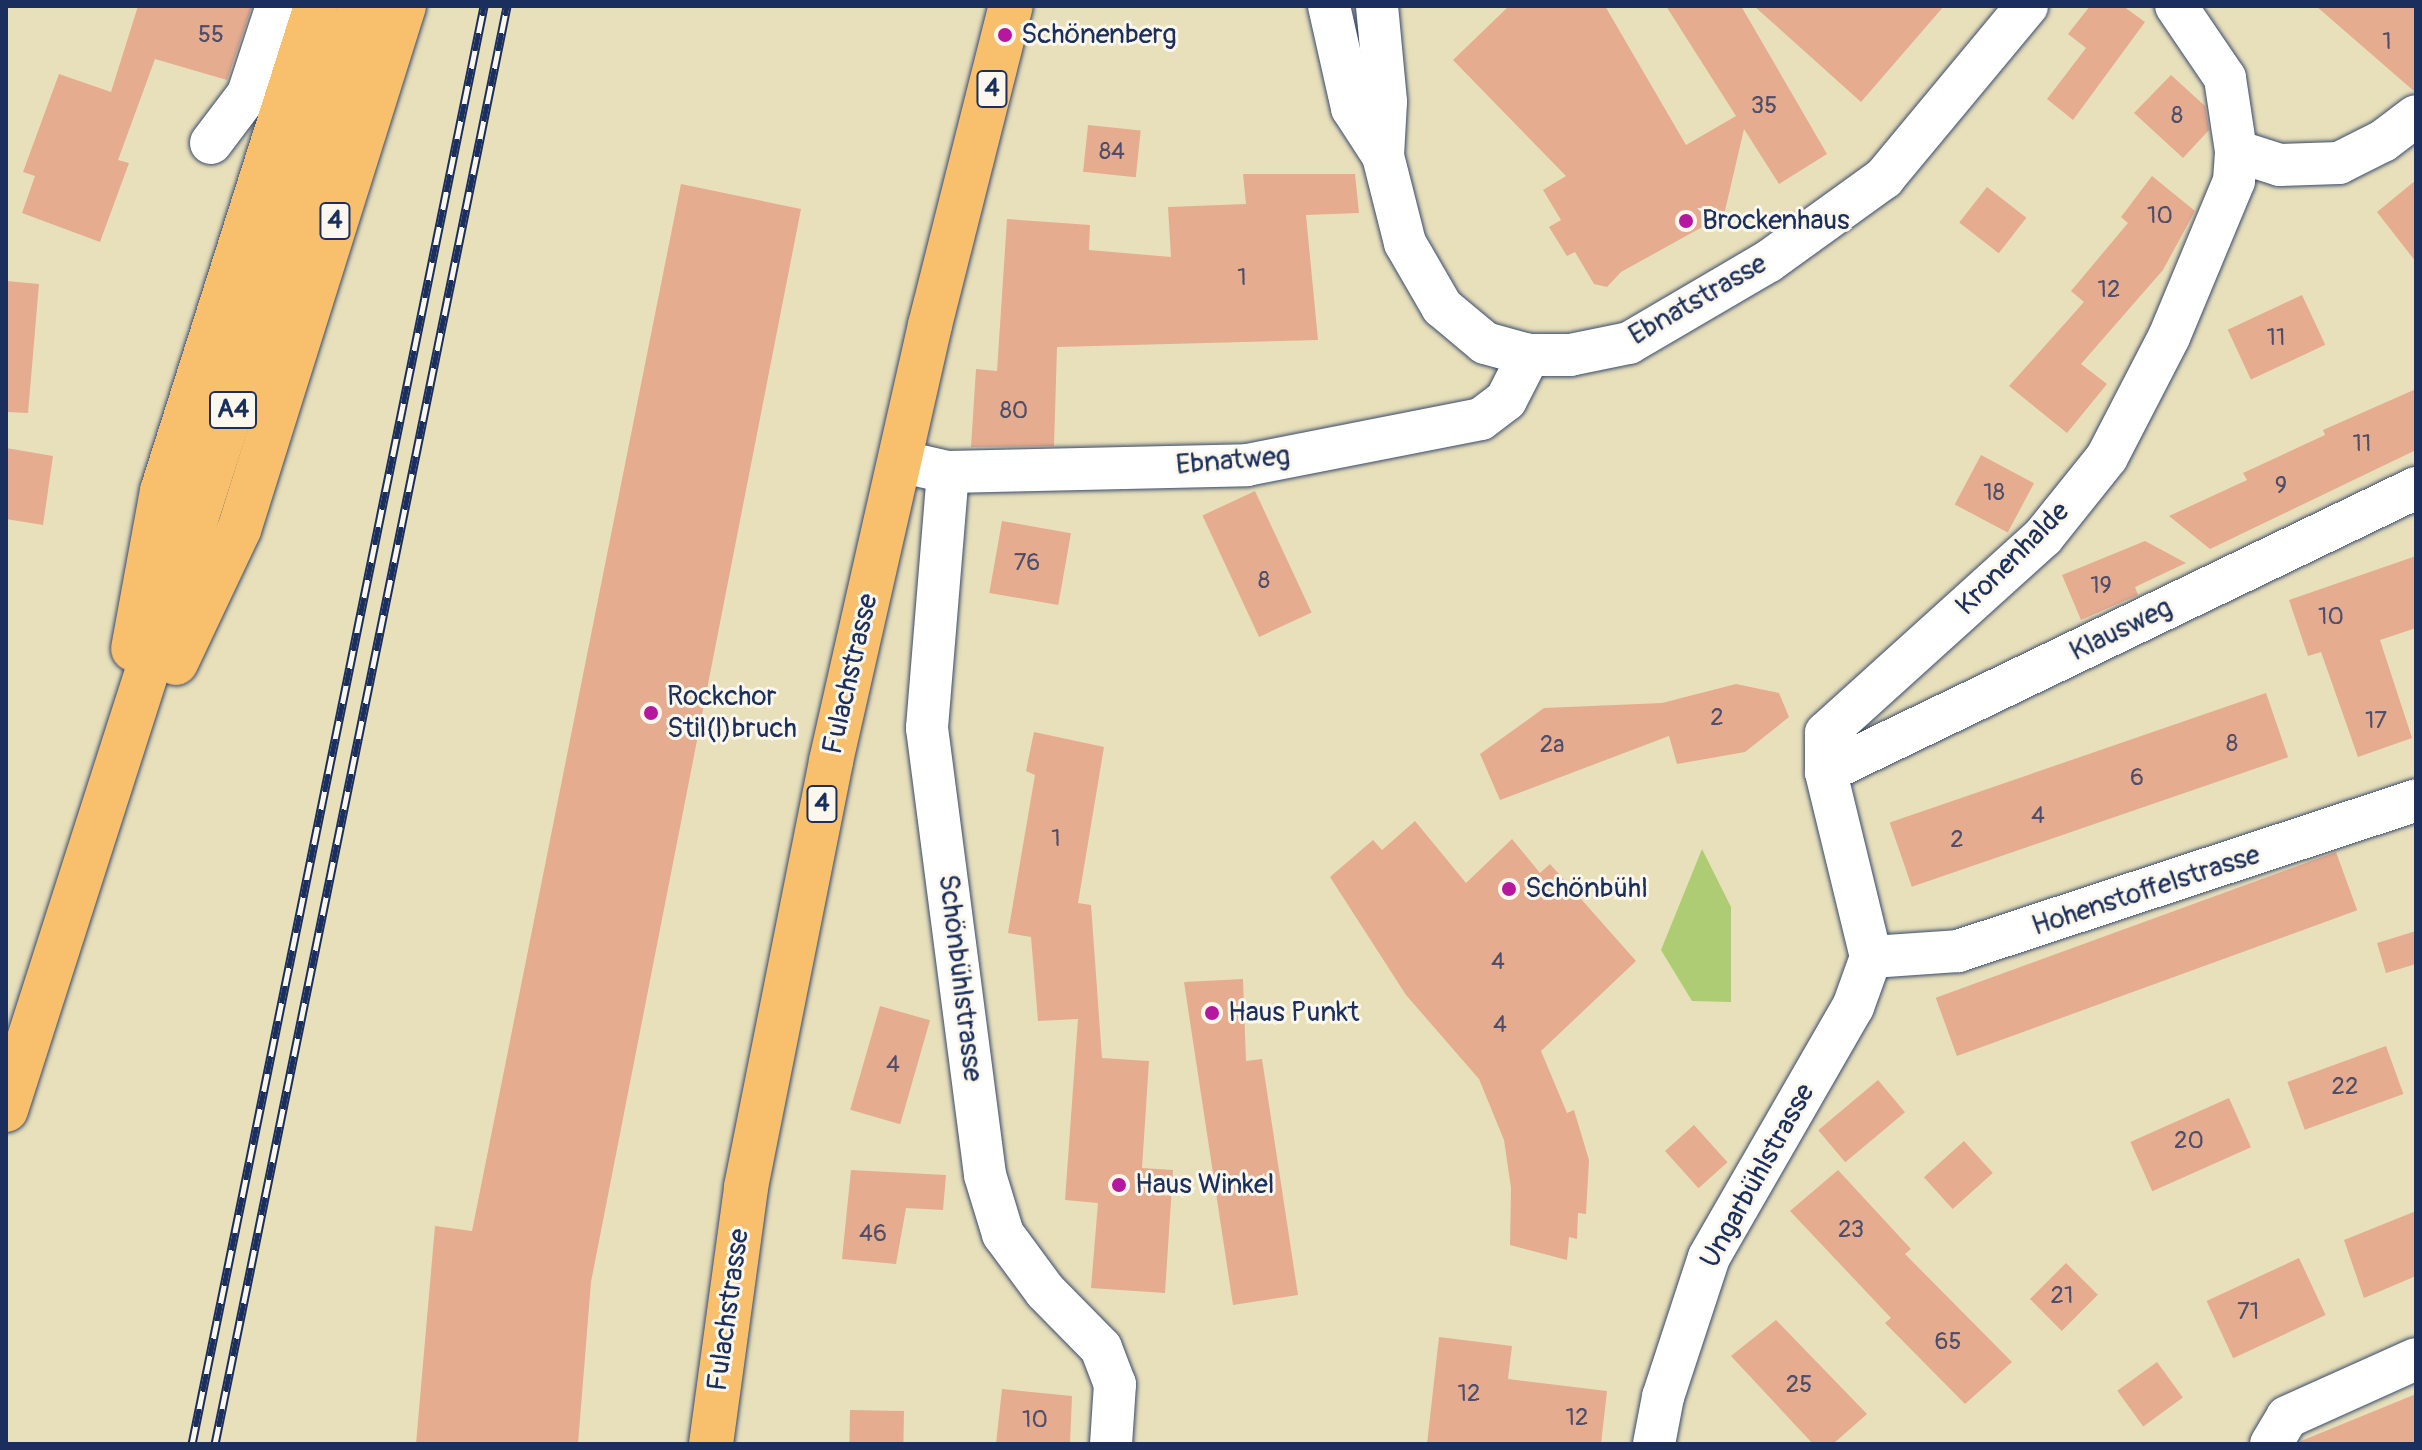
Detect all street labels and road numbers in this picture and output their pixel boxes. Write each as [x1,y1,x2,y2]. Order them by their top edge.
road number: 4 [976,67,1008,111]
road number: 4 [319,199,351,243]
street label: Ebnatstrasse [1623,247,1773,353]
road number: A4 [209,388,257,432]
street label: Ebnatweg [1175,439,1291,483]
street label: Kronenhalde [1949,495,2077,623]
street label: Fulachstrasse [816,591,886,757]
street label: Klausweg [2064,591,2178,669]
road number: 4 [806,782,838,826]
street label: Hohenstoffelstrasse [2028,838,2264,944]
street label: Schönbühlstrasse [931,872,989,1084]
street label: Ungarbühlstrasse [1694,1078,1822,1274]
street label: Fulachstrasse [701,1227,757,1393]

